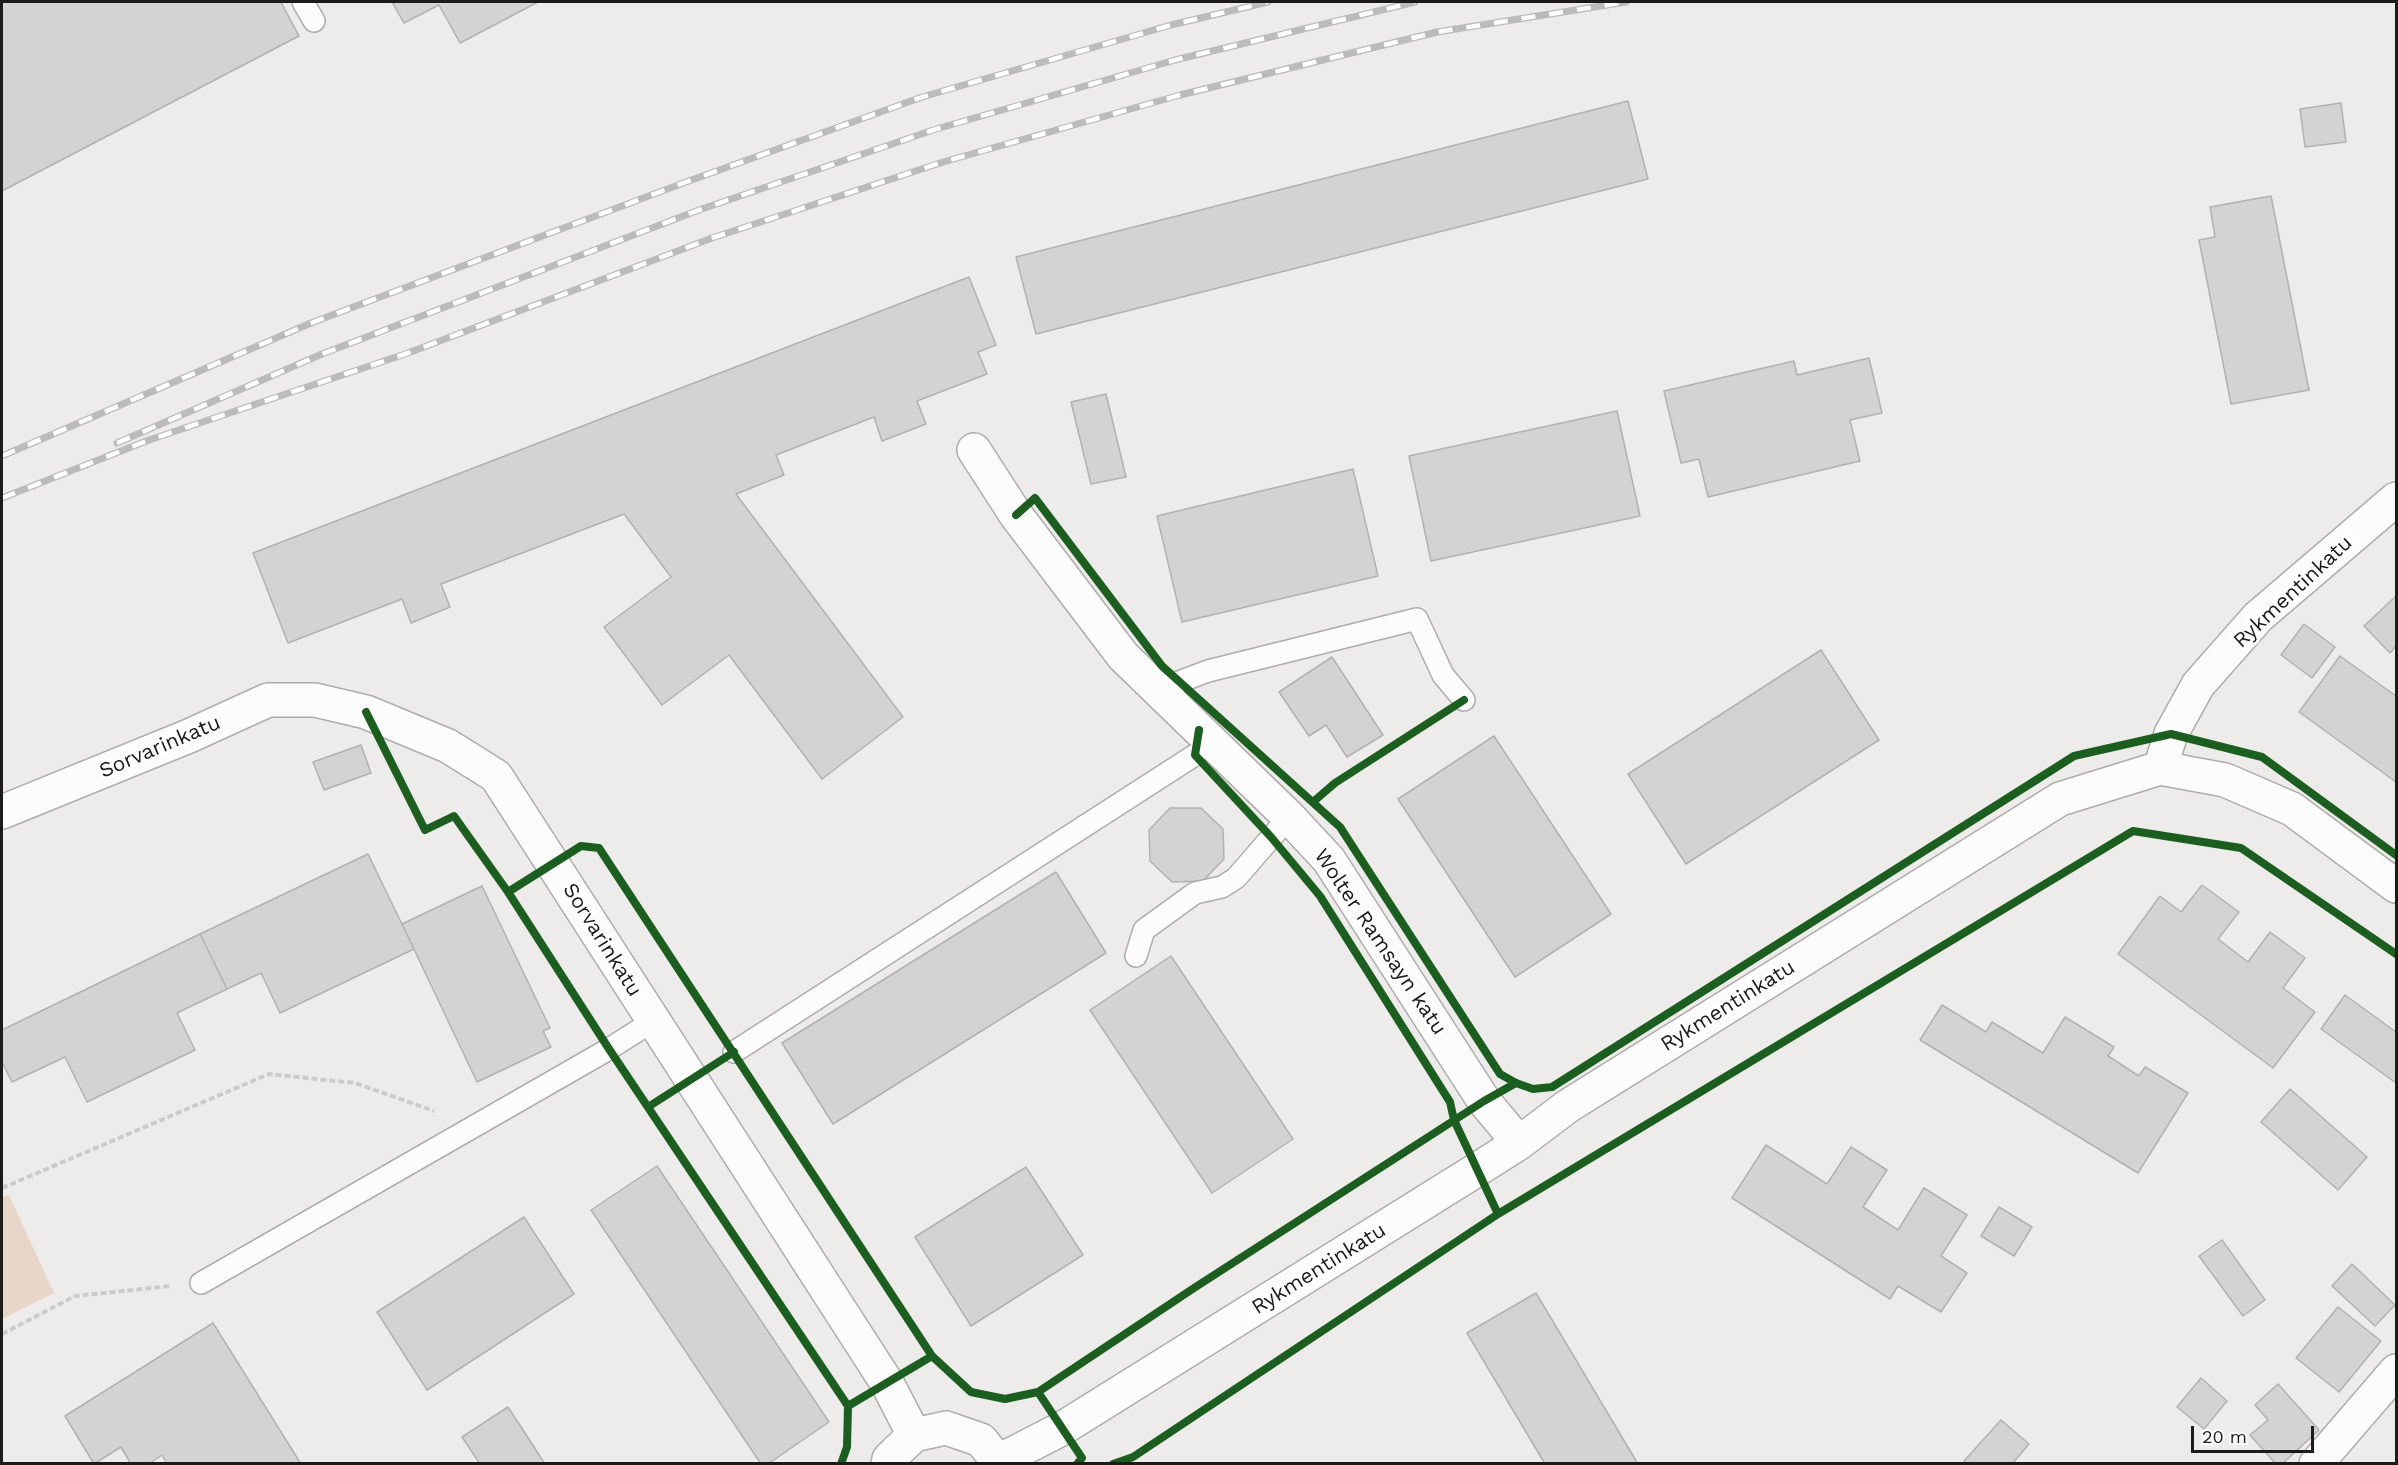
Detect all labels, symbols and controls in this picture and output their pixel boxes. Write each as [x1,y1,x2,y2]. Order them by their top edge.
street label: Rykmentinkatu [2228,531,2358,653]
street label: Sorvarinkatu [96,710,224,784]
street label: Wolter Ramsayn katu [1308,844,1452,1040]
street label: Sorvarinkatu [557,879,647,1001]
street label: Rykmentinkatu [1656,955,1800,1057]
street label: Rykmentinkatu [1247,1218,1391,1320]
scale bar [2194,1414,2317,1452]
text: 20 m [2202,1426,2247,1447]

